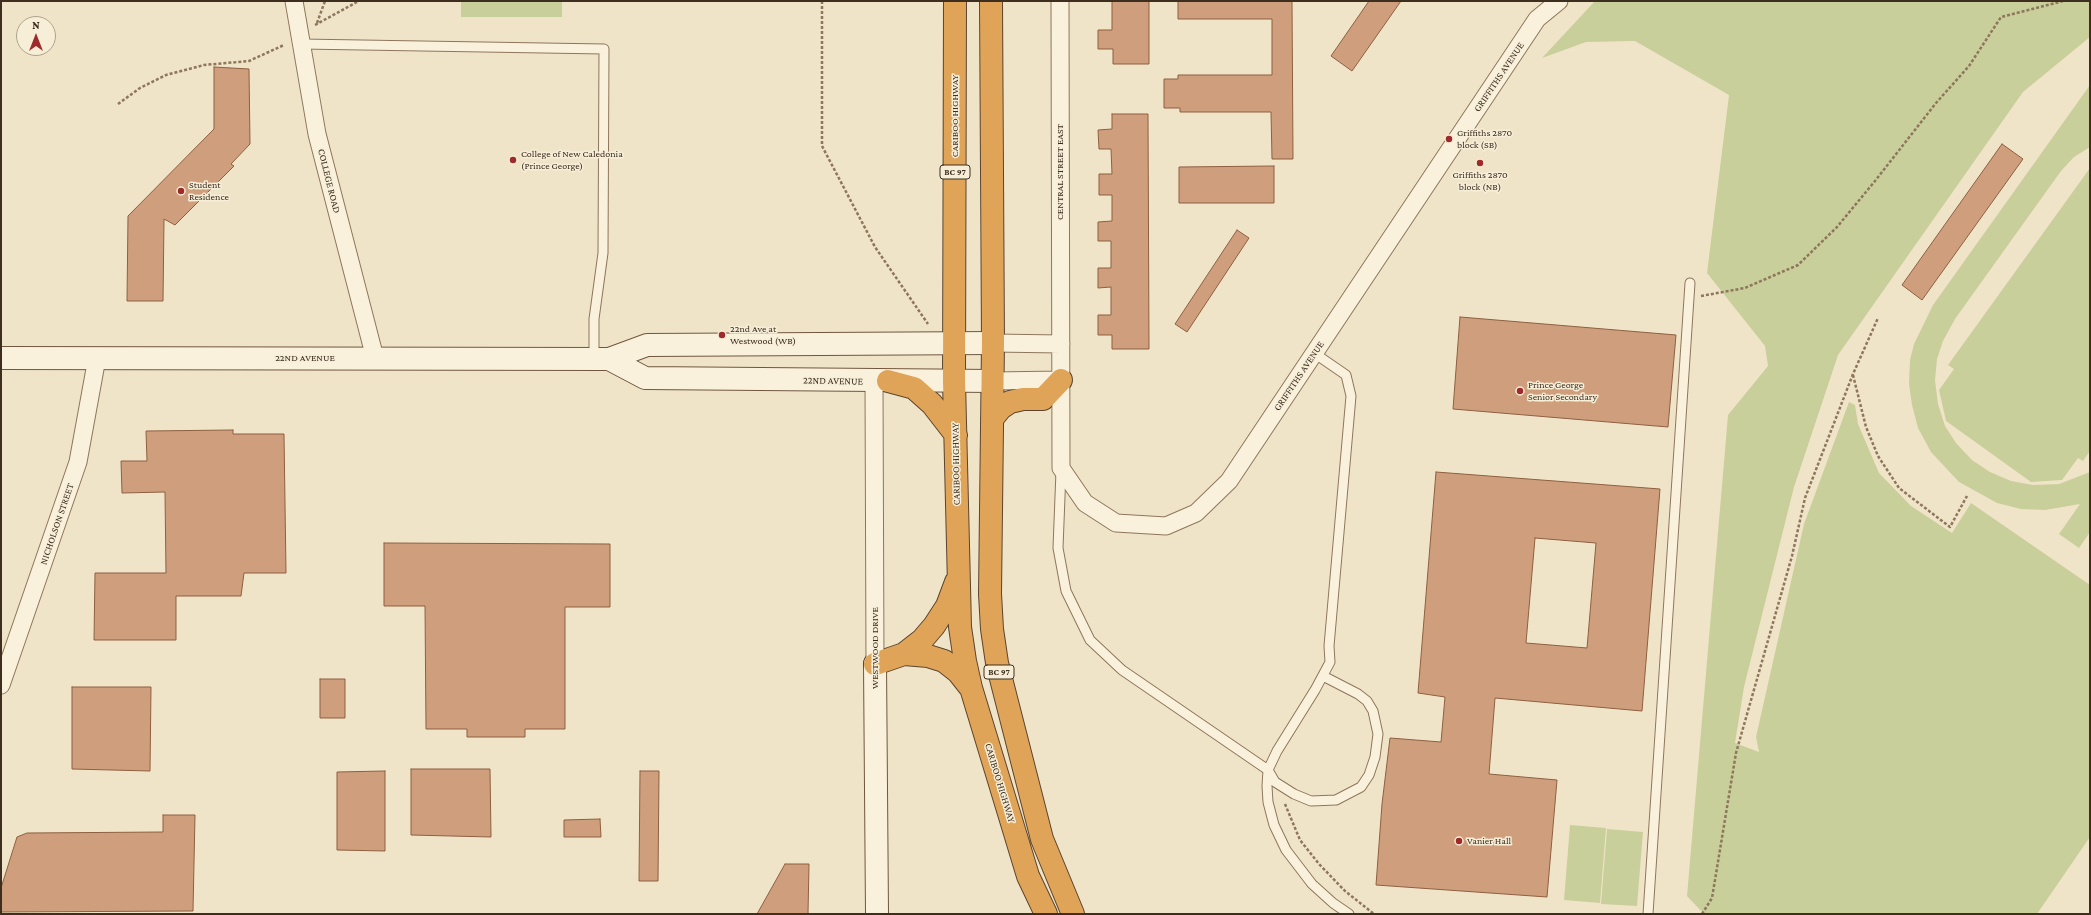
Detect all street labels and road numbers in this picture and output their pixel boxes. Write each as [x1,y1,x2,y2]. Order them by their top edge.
street label: GRIFFITHS AVENUE [1471,40,1527,114]
street label: CARIBOO HIGHWAY [949,75,961,157]
street label: CENTRAL STREET EAST [1054,124,1066,220]
street label: COLLEGE ROAD [315,148,343,214]
road number: BC 97 [940,165,970,179]
street label: GRIFFITHS AVENUE [1271,339,1327,413]
street label: 22ND AVENUE [275,352,335,364]
street label: 22ND AVENUE [803,374,863,388]
street label: CARIBOO HIGHWAY [949,423,963,505]
street label: NICHOLSON STREET [37,482,77,566]
street label: WESTWOOD DRIVE [869,607,881,689]
road number: BC 97 [984,665,1014,679]
street label: CARIBOO HIGHWAY [982,742,1018,824]

